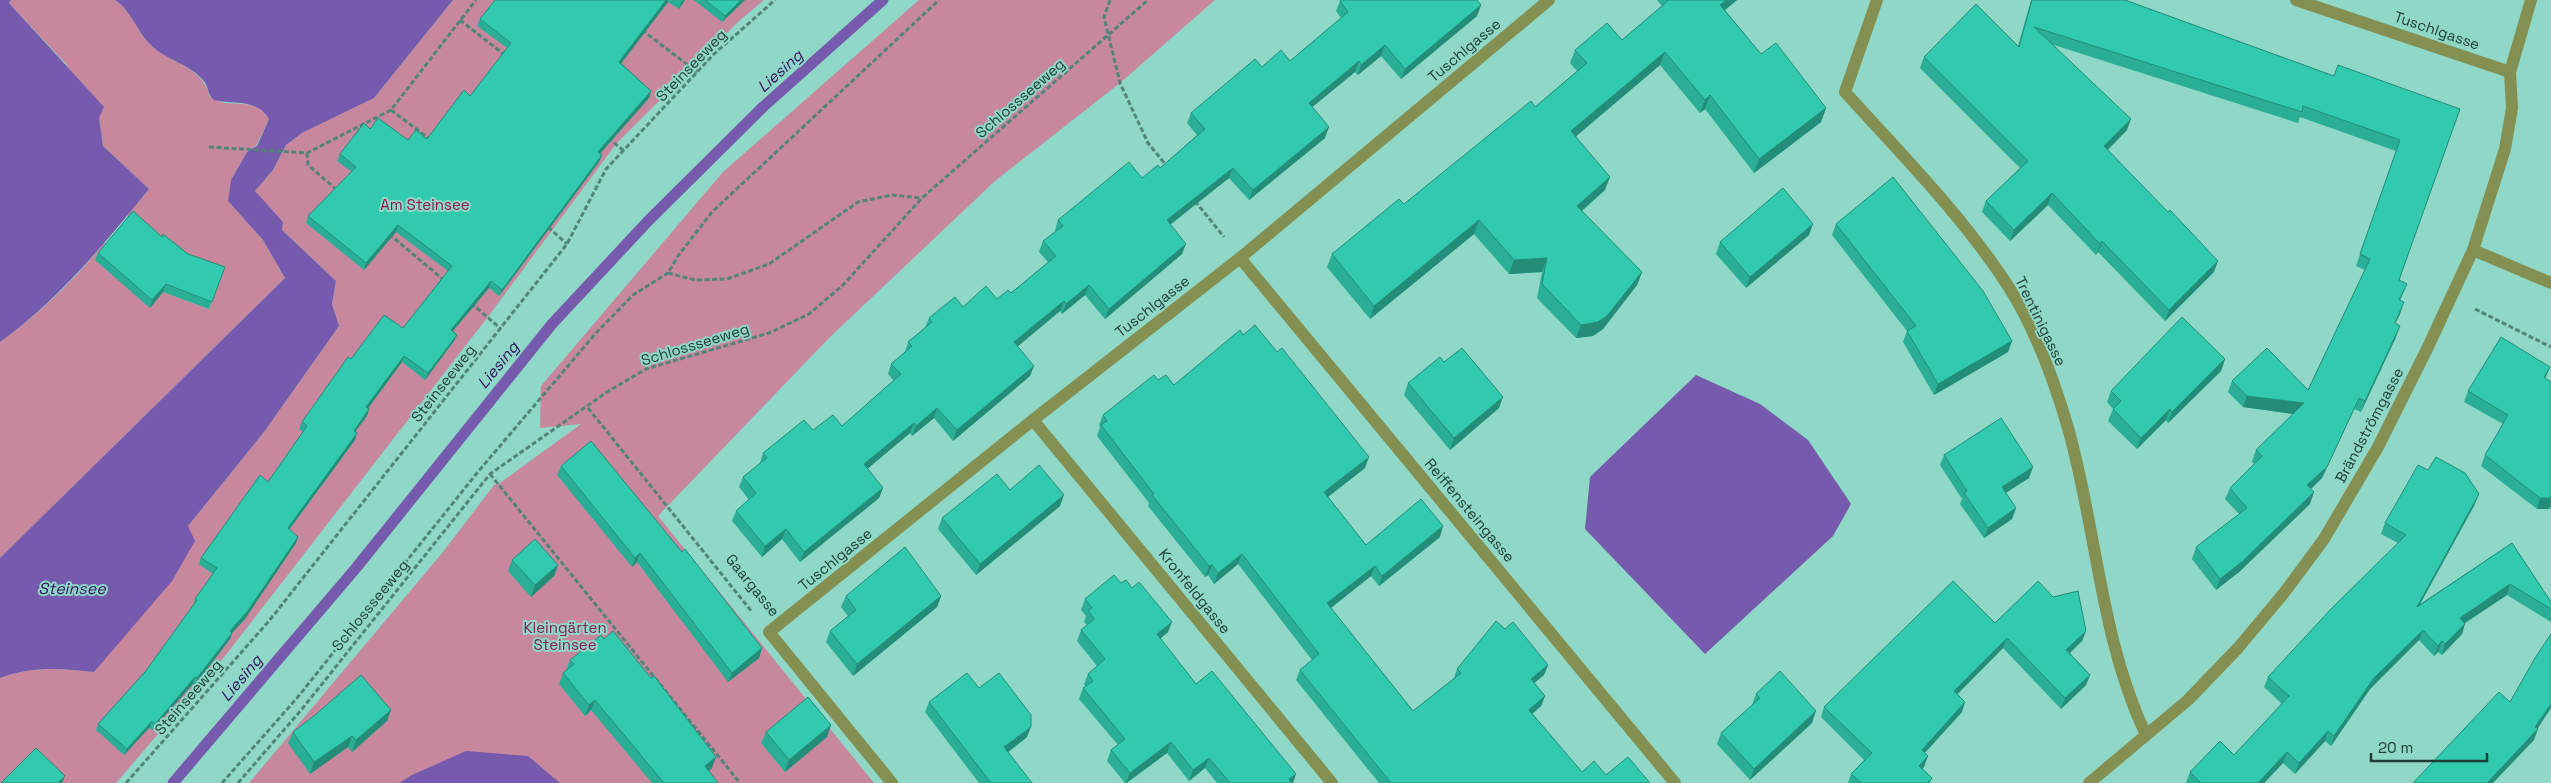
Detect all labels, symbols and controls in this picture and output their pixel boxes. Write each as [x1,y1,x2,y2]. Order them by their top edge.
street label: Tuschlgasse [2392,6,2483,54]
street label: Tuschlgasse [1424,14,1504,86]
street label: Steinseeweg [652,25,730,105]
water label: Liesing [753,44,808,97]
street label: Schlossseeweg [971,54,1069,142]
park label: Am Steinsee [380,195,470,214]
street label: Tuschlgasse [1111,271,1193,341]
street label: Trentinigasse [2011,273,2071,369]
street label: Schlossseeweg [639,319,751,369]
water label: Liesing [473,337,524,393]
street label: Steinseeweg [407,340,479,426]
street label: Brändströmgasse [2331,364,2407,486]
street label: Reiffensteingasse [1421,454,1519,566]
street label: Tuschlgasse [794,523,876,595]
street label: Kronfeldgasse [1155,545,1235,638]
street label: Gaargasse [722,550,784,620]
street label: Schlossseeweg [327,555,413,655]
water label: Steinsee [38,578,106,599]
park label: Kleingärten Steinsee [523,618,607,654]
water label: Liesing [215,650,267,706]
street label: Steinseeweg [150,655,226,739]
scale bar [2371,730,2487,762]
text: 20 m [2378,738,2413,757]

